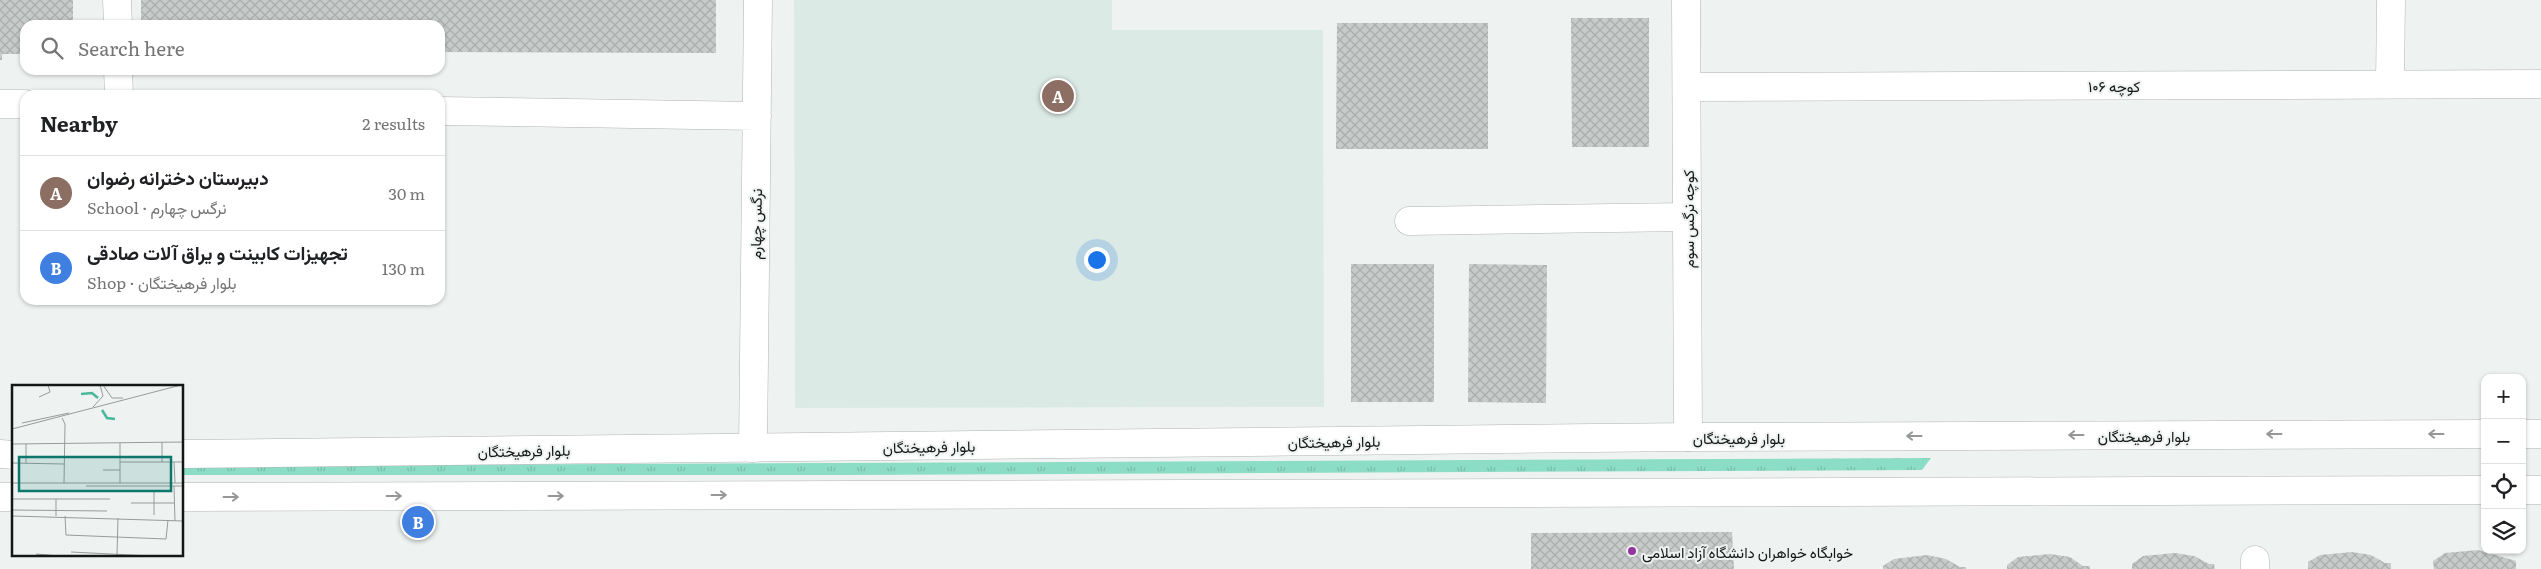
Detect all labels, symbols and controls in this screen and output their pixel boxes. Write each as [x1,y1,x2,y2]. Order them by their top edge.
search box [20,20,445,75]
icon: search [38,34,66,62]
text: Search here [78,34,185,62]
street label: کوچه ۱۰۶ [2088,74,2140,97]
pin: A [1042,77,1074,115]
text: Nearby [40,107,118,138]
text: 2 results [362,111,425,135]
text: دبیرستان دخترانه رضوان [87,163,269,191]
street label: کوچه نرگس سوم [1676,169,1699,268]
text: A [50,181,62,205]
text: 30 m [388,181,425,205]
street label: نرگس چهارم [743,188,767,260]
text: School · نرگس چهارم [87,195,227,219]
text: تجهیزات کابینت و یراق آلات صادقی [87,238,348,266]
your location [1084,247,1110,273]
text: B [50,256,62,280]
text: 130 m [382,256,425,280]
text: Shop · بلوار فرهیختگان [87,270,237,294]
map controls [2481,374,2526,554]
button: + [2481,374,2526,419]
inset map [12,385,184,556]
button: − [2481,419,2526,464]
street label: بلوار فرهیختگان [2098,424,2190,447]
street label: بلوار فرهیختگان [1693,426,1785,449]
street label: بلوار فرهیختگان [1288,429,1380,453]
one-way arrow [2266,429,2282,439]
one-way arrow [2428,429,2444,439]
one-way arrow [2068,430,2084,440]
one-way arrow [1906,431,1922,441]
street label: بلوار فرهیختگان [883,434,975,458]
street label: بلوار فرهیختگان [478,438,570,462]
button: locate [2481,464,2526,509]
one-way arrow [710,490,726,500]
one-way arrow [385,491,401,501]
one-way arrow [548,491,564,501]
one-way arrow [222,492,239,502]
pin: B [402,503,434,541]
button: layers [2481,509,2526,554]
place label: خوابگاه خواهران دانشگاه آزاد اسلامی [1642,540,1853,563]
marker: خوابگاه خواهران دانشگاه آزاد اسلامی [1626,545,1638,557]

